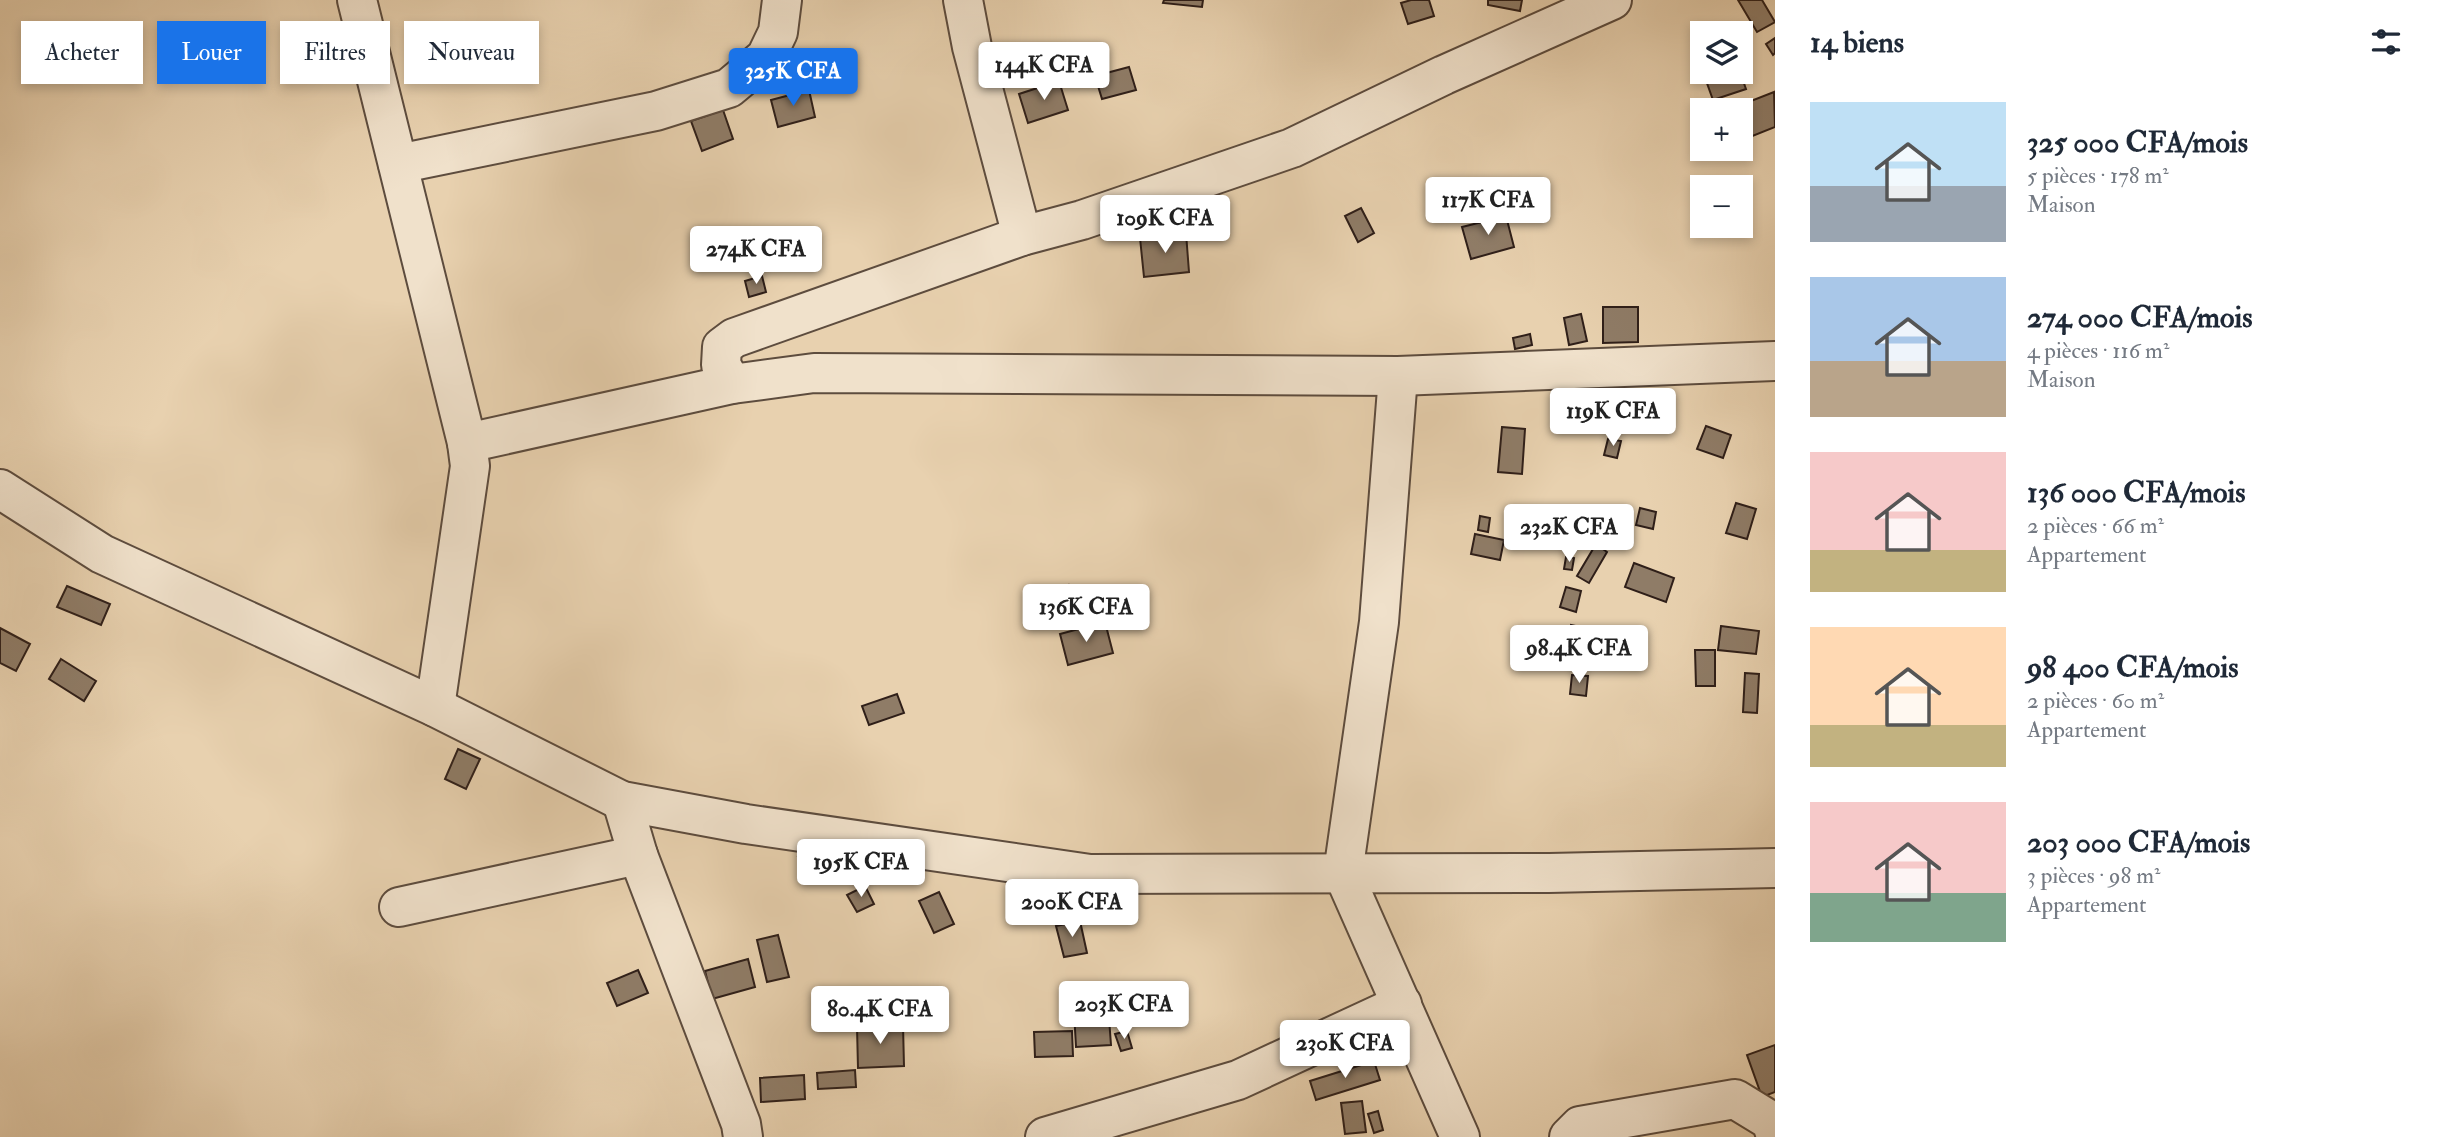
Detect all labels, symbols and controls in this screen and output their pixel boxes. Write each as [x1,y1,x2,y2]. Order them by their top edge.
chip: Acheter [21,21,143,84]
chip: Louer [157,21,266,84]
chip: Filtres [280,21,390,84]
chip: Nouveau [404,21,539,84]
map controls [1690,21,1753,238]
button: layers [1690,21,1753,84]
icon: filters [2367,23,2405,61]
text: 14 biens [1810,24,1904,61]
pin: 144K CFA [972,42,1116,102]
pin: 325K CFA [721,48,865,108]
text: 144K CFA [994,50,1094,79]
text: 325K CFA [745,56,841,85]
button: + [1690,98,1753,161]
text: 325 000 CFA/mois [2027,124,2248,161]
icon: home [1866,130,1950,214]
text: 5 pièces · 178 m² [2027,161,2169,190]
button: − [1690,175,1753,238]
pin: 117K CFA [1416,177,1560,237]
text: 117K CFA [1441,185,1535,214]
text: Maison [2027,190,2096,219]
pin: 109K CFA [1093,196,1237,255]
text: 109K CFA [1116,203,1214,232]
pin: 274K CFA [684,226,828,286]
text: 274K CFA [706,234,806,263]
text: 274 000 CFA/mois [2027,299,2253,336]
icon: home [1866,305,1950,389]
text: 4 pièces · 116 m² [2027,336,2169,365]
text: Maison [2027,365,2096,394]
pin: 119K CFA [1541,388,1685,448]
text: 119K CFA [1566,396,1660,425]
text: 136 000 CFA/mois [2027,474,2246,511]
icon: home [1866,480,1950,564]
pin: 232K CFA [1497,504,1641,564]
text: 2 pièces · 66 m² [2027,511,2164,540]
text: 232K CFA [1520,512,1618,541]
text: Appartement [2027,540,2147,569]
pin: 136K CFA [1014,584,1158,644]
text: 136K CFA [1039,592,1133,621]
pin: 98.4K CFA [1499,626,1659,685]
text: 98.4K CFA [1526,633,1632,662]
text: 98 400 CFA/mois [2027,649,2238,686]
icon: home [1866,655,1950,739]
text: 2 pièces · 60 m² [2027,686,2164,715]
text: Appartement [2027,715,2147,744]
text: 203 000 CFA/mois [2027,824,2250,861]
icon: home [1866,830,1950,914]
pin: 195K CFA [789,839,933,899]
text: 195K CFA [813,847,909,876]
text: 3 pièces · 98 m² [2027,861,2161,890]
pin: 200K CFA [1000,880,1144,939]
text: 200K CFA [1021,887,1123,916]
text: Appartement [2027,890,2147,919]
pin: 203K CFA [1052,982,1196,1041]
pin: 80.4K CFA [800,986,960,1046]
text: 203K CFA [1075,989,1173,1018]
text: 80.4K CFA [827,994,933,1023]
pin: 230K CFA [1273,1020,1417,1080]
text: 230K CFA [1296,1028,1394,1057]

